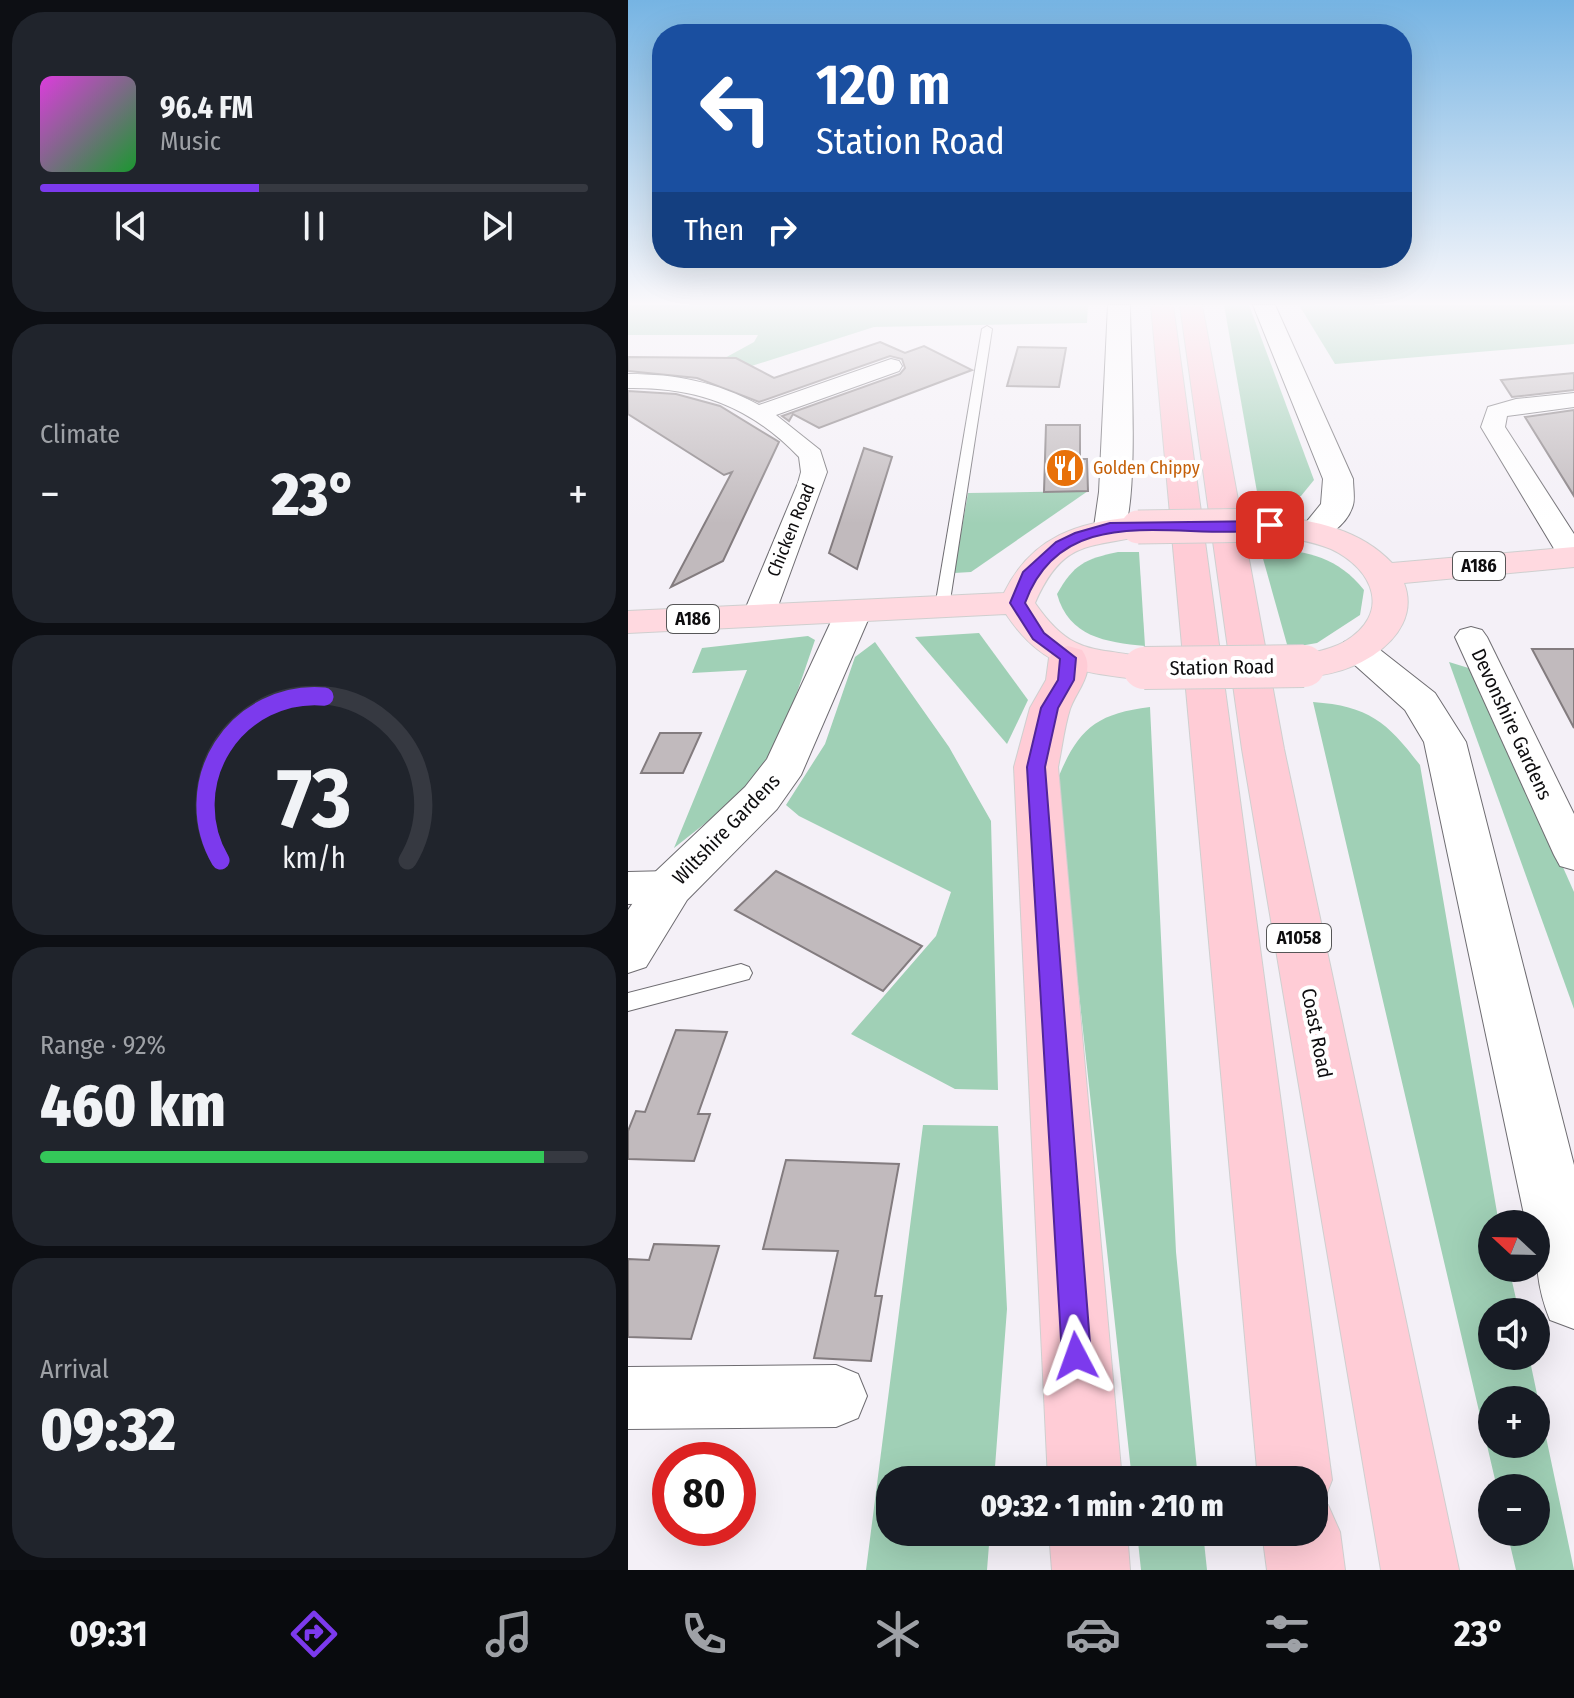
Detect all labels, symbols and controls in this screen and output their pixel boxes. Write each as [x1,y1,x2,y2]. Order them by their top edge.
text: 120 m [816,52,951,119]
icon: left [684,56,788,160]
text: 96.4 FM [160,90,253,126]
text: Station Road [816,120,1005,164]
text: Music [160,126,221,157]
icon: previous [109,204,153,248]
icon: pause [292,204,336,248]
icon: next [475,204,519,248]
icon: right [760,208,804,252]
text: Then [684,212,744,248]
text: Climate [40,419,120,450]
restaurant icon: Golden Chippy [1044,447,1086,489]
place label: Golden Chippy [1093,457,1200,479]
text: 23° [271,459,356,531]
text: − [40,468,60,521]
text: + [568,468,588,521]
street label: Chicken Road [762,480,820,580]
pin [1236,491,1304,559]
icon: arrive [1248,503,1292,547]
road number: A186 [1453,552,1505,580]
road number: A186 [667,605,719,633]
street label: Devonshire Gardens [1467,645,1557,803]
street label: Station Road [1169,654,1275,680]
text: 73 [277,749,351,849]
street label: Wiltshire Gardens [667,769,785,889]
text: km/h [282,841,346,876]
road number: A1058 [1267,924,1331,952]
street label: Coast Road [1297,986,1337,1080]
text: Range · 92% [40,1030,166,1061]
text: 460 km [40,1070,226,1142]
north arrow [1478,1210,1550,1282]
map controls [1478,1210,1550,1546]
button: sound [1478,1298,1550,1370]
position arrow [1034,1314,1118,1398]
text: Arrival [40,1354,109,1385]
button: + [1478,1386,1550,1458]
text: 09:32 [40,1394,176,1466]
speed limit sign: 80 [652,1442,756,1546]
button: − [1478,1474,1550,1546]
text: 09:32 · 1 min · 210 m [980,1488,1224,1524]
icon: directions [286,1606,342,1662]
icon: music [481,1606,537,1662]
icon: phone [676,1606,732,1662]
icon: climate [870,1606,926,1662]
icon: car [1065,1606,1121,1662]
icon: filters [1259,1606,1315,1662]
text: 09:31 [69,1612,148,1656]
text: 23° [1454,1612,1505,1656]

